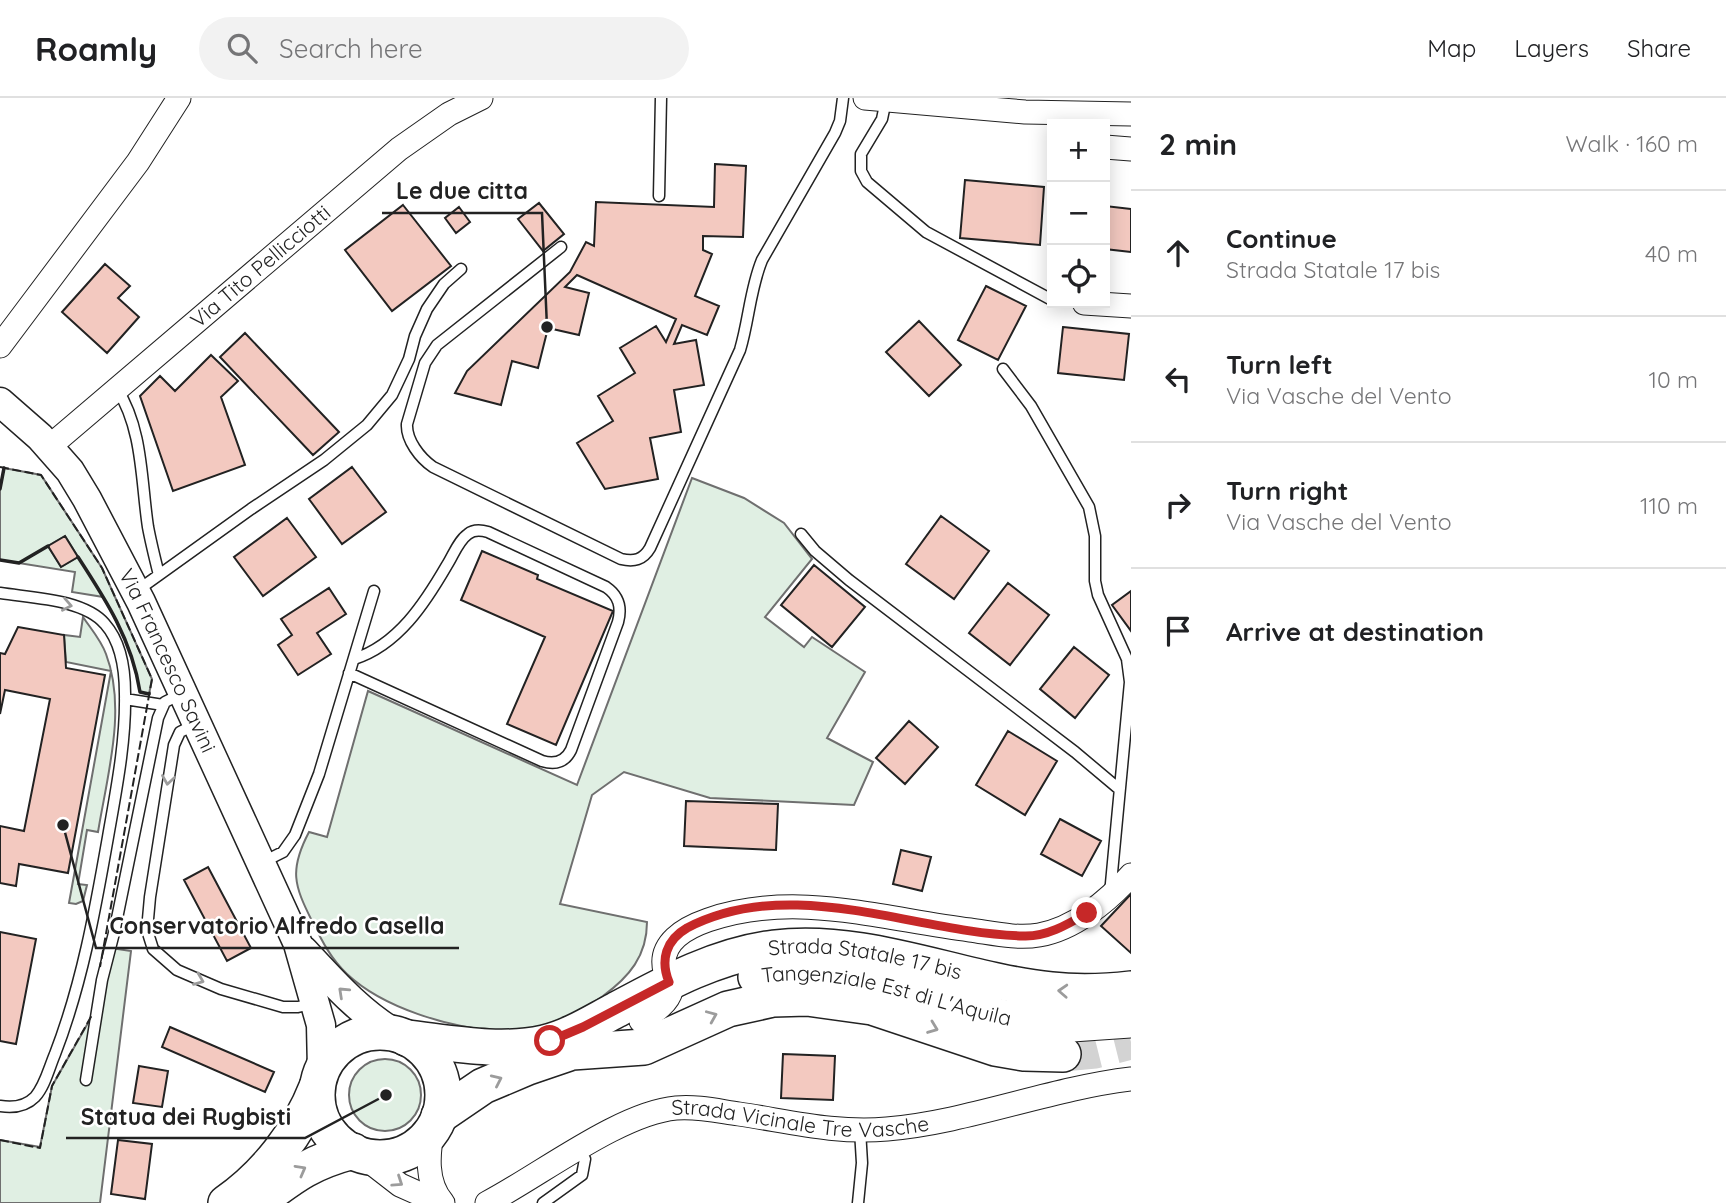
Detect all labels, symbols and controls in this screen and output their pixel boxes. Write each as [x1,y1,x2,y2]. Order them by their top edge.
search box [199,17,689,80]
text: Roamly [35,28,157,69]
icon: search [223,29,261,67]
text: Search here [279,32,423,65]
text: Map [1427,33,1476,63]
text: Layers [1514,33,1589,63]
text: Share [1627,33,1691,63]
map controls [1047,119,1110,308]
button: + [1047,119,1110,182]
text: 2 min [1159,125,1237,163]
text: Walk · 160 m [1566,129,1698,158]
callout: Le due citta [382,169,542,213]
text: Le due citta [396,176,528,205]
button: − [1047,182,1110,245]
street label: Via Tito Pellicciotti [185,199,335,333]
text: Continue [1226,222,1337,255]
icon: ahead [1159,234,1197,272]
text: 40 m [1645,239,1698,268]
button: locate [1047,245,1110,308]
text: Strada Statale 17 bis [1226,255,1440,284]
text: Turn left [1226,348,1333,381]
icon: left [1159,360,1197,398]
text: 10 m [1649,365,1698,394]
text: Via Vasche del Vento [1226,381,1452,410]
text: Turn right [1226,474,1348,507]
icon: right [1159,486,1197,524]
text: 110 m [1640,491,1698,520]
text: Via Vasche del Vento [1226,507,1452,536]
street label: Via Francesco Savini [114,564,222,756]
one-way arrow [61,596,73,611]
icon: arrive [1159,612,1197,650]
text: Arrive at destination [1226,615,1484,648]
one-way arrow [161,774,176,786]
route end [1071,897,1102,928]
callout: Conservatorio Alfredo Casella [96,904,459,948]
text: Conservatorio Alfredo Casella [109,911,445,940]
street label: Strada Statale 17 bis [766,932,965,984]
street label: Tangenziale Est di L'Aquila [760,960,1014,1031]
one-way arrow [192,971,204,985]
one-way arrow [1057,984,1068,999]
one-way arrow [339,988,352,1001]
one-way arrow [705,1010,717,1024]
one-way arrow [926,1019,938,1033]
route start [534,1025,565,1056]
one-way arrow [490,1074,502,1088]
street label: Strada Vicinale Tre Vasche [670,1093,931,1142]
callout: Statua dei Rugbisti [66,1094,305,1138]
text: Statua dei Rugbisti [81,1102,291,1131]
one-way arrow [294,1165,307,1178]
one-way arrow [390,1174,403,1187]

